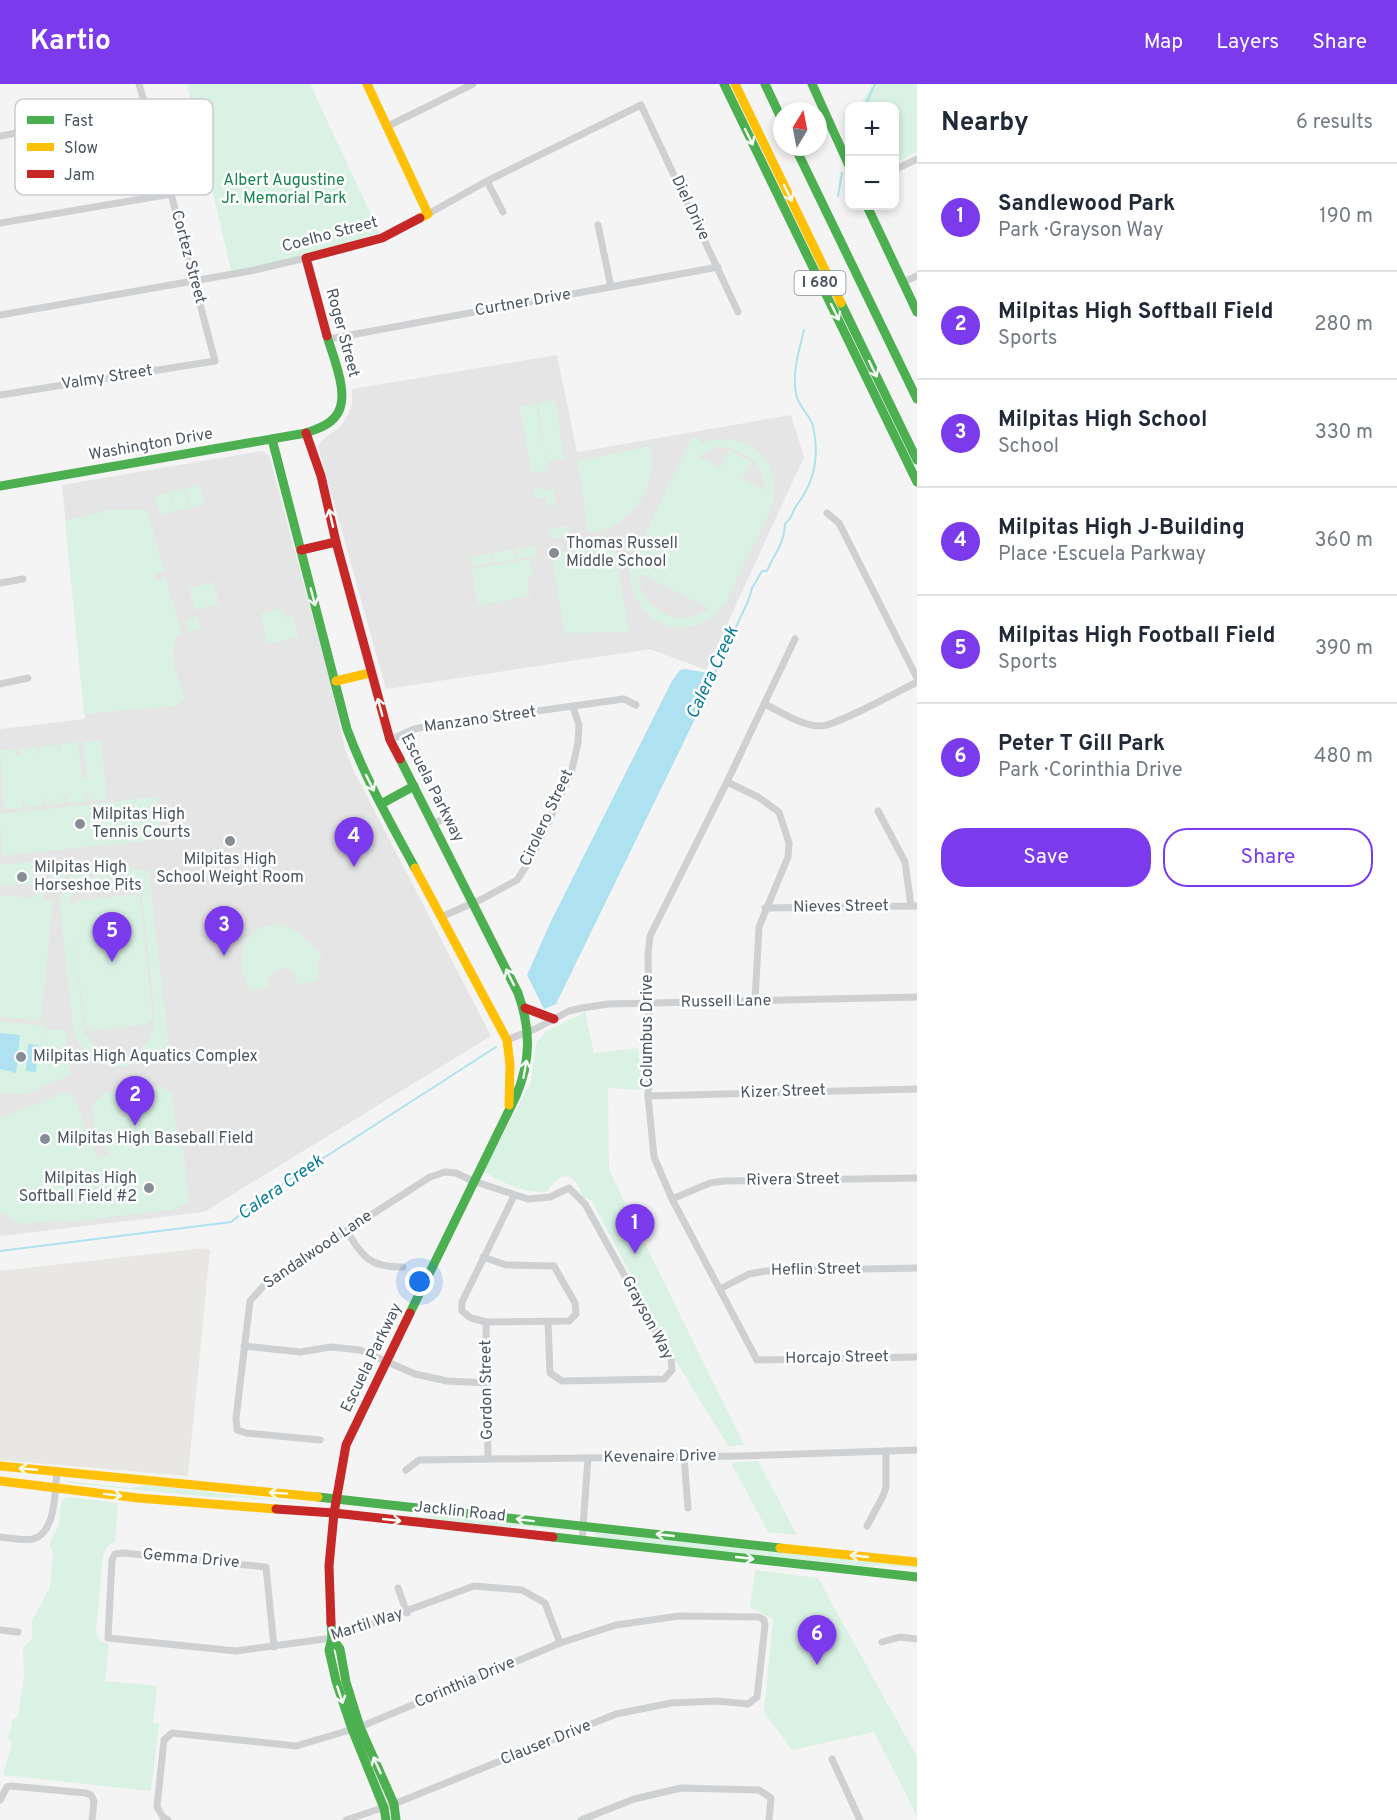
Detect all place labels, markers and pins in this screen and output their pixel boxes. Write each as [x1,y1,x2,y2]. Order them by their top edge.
place label: Thomas Russell Middle School [566,534,678,572]
marker: Thomas Russell Middle School [547,546,561,560]
place label: Milpitas High Tennis Courts [92,805,191,843]
marker: Milpitas High Tennis Courts [73,817,87,831]
pin: 4 [334,818,374,867]
marker: Milpitas High School Weight Room [223,834,237,848]
place label: Milpitas High School Weight Room [156,850,304,888]
place label: Milpitas High Horseshoe Pits [34,858,142,896]
marker: Milpitas High Horseshoe Pits [15,870,29,884]
pin: 3 [204,906,244,956]
pin: 5 [92,912,132,962]
place label: Milpitas High Aquatics Complex [33,1047,258,1067]
marker: Milpitas High Aquatics Complex [14,1050,28,1064]
pin: 2 [116,1076,154,1126]
place label: Milpitas High Baseball Field [57,1129,253,1149]
marker: Milpitas High Baseball Field [38,1132,52,1146]
place label: Milpitas High Softball Field #2 [19,1169,137,1207]
marker: Milpitas High Softball Field #2 [142,1181,156,1195]
pin: 1 [616,1204,654,1254]
pin: 6 [798,1616,836,1665]

